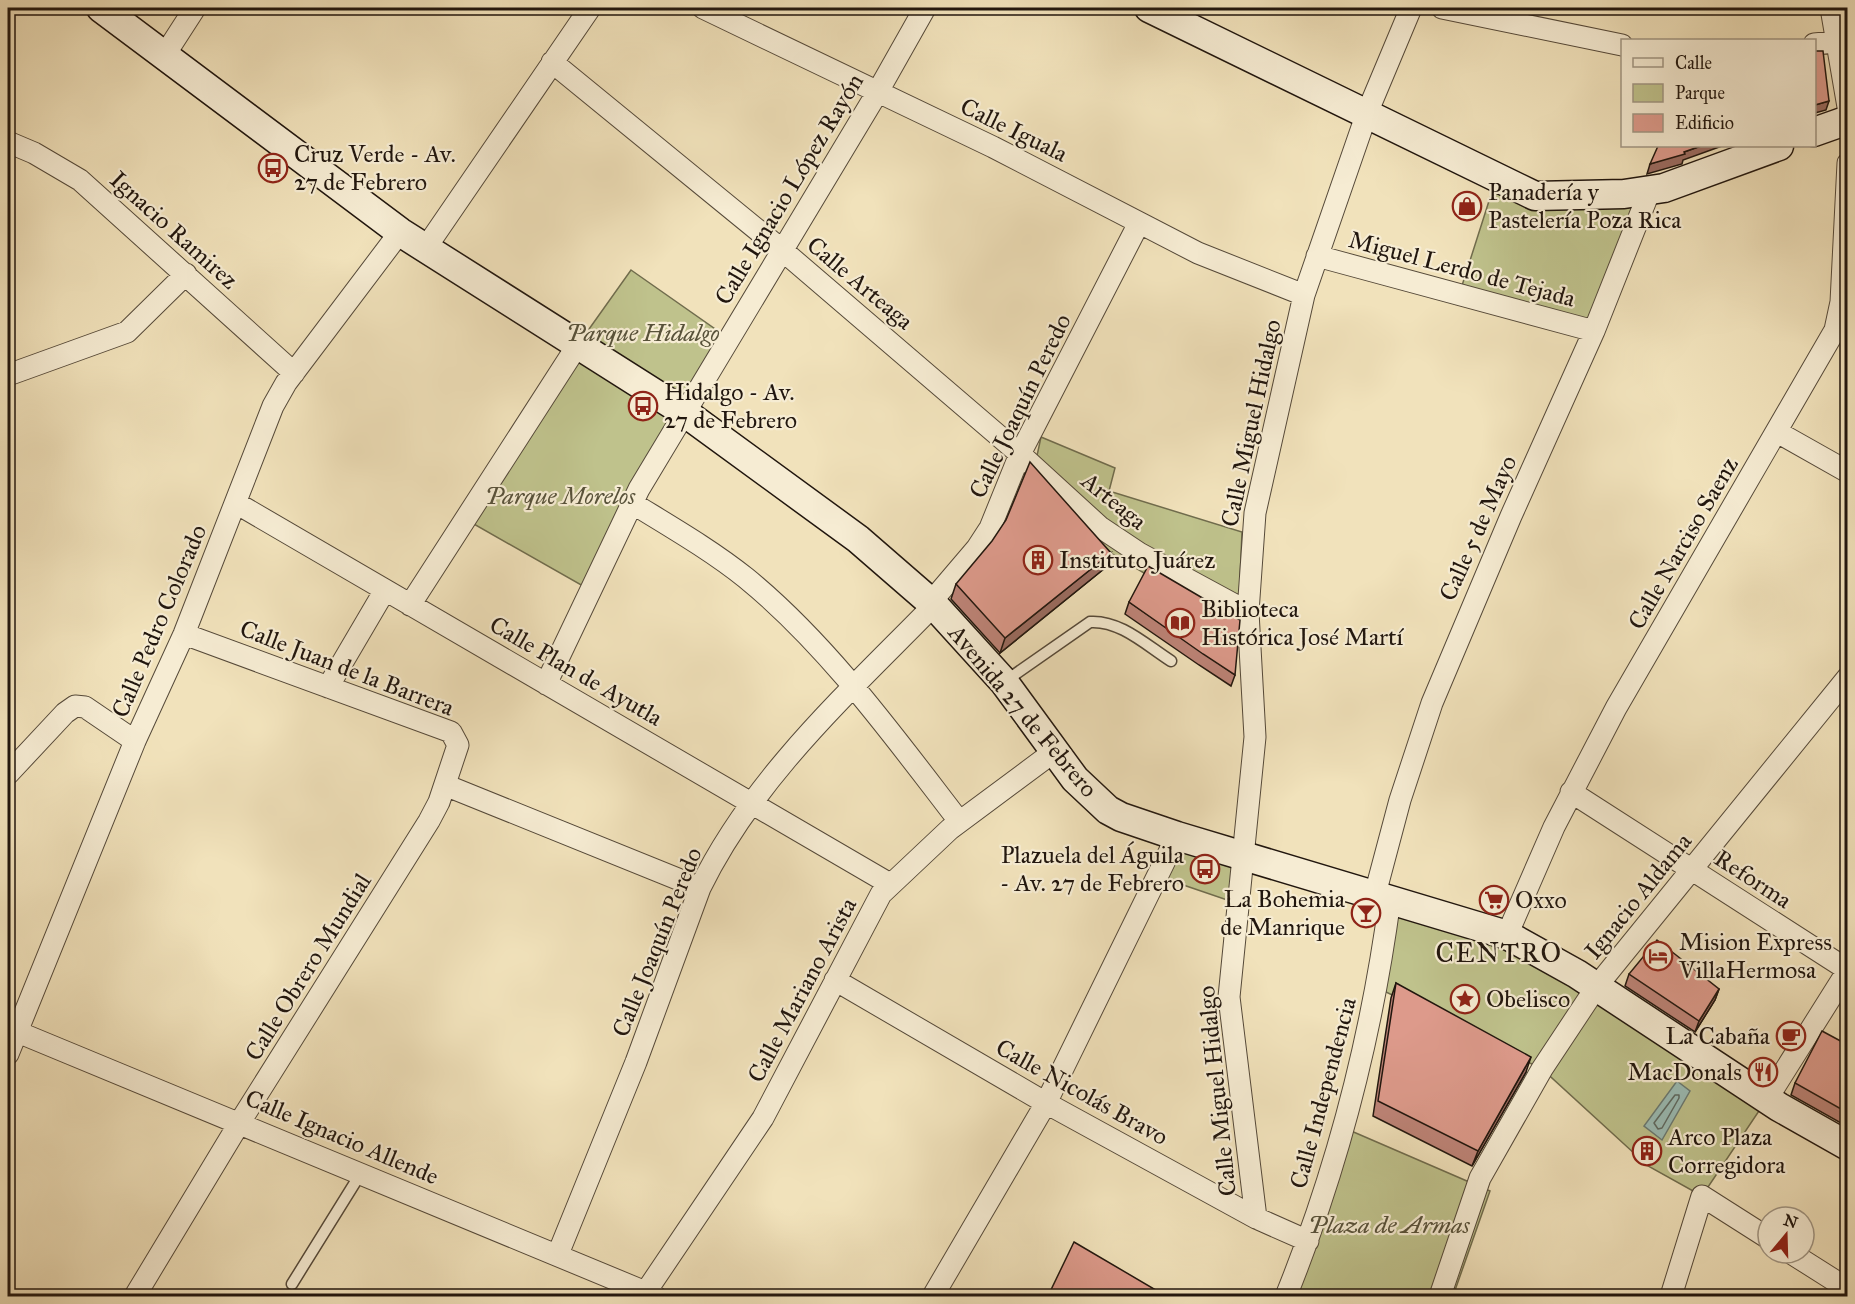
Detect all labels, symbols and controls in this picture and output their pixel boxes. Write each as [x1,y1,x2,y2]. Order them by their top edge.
legend [1621,39,1816,147]
text: Calle [1675,52,1712,74]
street label: Calle Ignacio López Rayón [708,68,870,310]
text: Parque [1675,82,1725,105]
street label: Calle Iguala [955,91,1073,169]
text: Edificio [1675,112,1734,134]
place label: Cruz Verde - Av. 27 de Febrero [294,139,456,197]
bus stop icon: Cruz Verde - Av. 27 de Febrero [257,152,289,184]
street label: Ignacio Ramirez [104,165,244,295]
place label: Panadería y Pastelería Poza Rica [1488,177,1682,235]
shop icon: Panadería y Pastelería Poza Rica [1451,190,1483,222]
street label: Miguel Lerdo de Tejada [1345,224,1579,314]
street label: Calle Arteaga [801,230,920,337]
street label: Calle Joaquín Peredo [962,309,1078,503]
street label: Calle Miguel Hidalgo [1214,317,1288,529]
park label: Parque Hidalgo [566,318,720,348]
place label: Hidalgo - Av. 27 de Febrero [664,377,797,435]
bus stop icon: Hidalgo - Av. 27 de Febrero [627,390,659,422]
street label: Calle 5 de Mayo [1433,451,1523,605]
street label: Calle Narciso Saenz [1621,451,1745,635]
street label: Arteaga [1075,465,1153,537]
park label: Parque Morelos [485,481,636,511]
street label: Calle Pedro Colorado [105,520,213,722]
building icon: Instituto Juárez [1022,544,1054,576]
place label: Instituto Juárez [1059,545,1215,575]
place label: Biblioteca Histórica José Martí [1201,594,1405,652]
library icon: Biblioteca Histórica José Martí [1164,607,1196,639]
street label: Calle Plan de Ayutla [484,609,669,733]
street label: Calle Juan de la Barrera [236,613,459,723]
street label: Avenida 27 de Febrero [941,618,1104,804]
street label: Ignacio Aldama [1578,826,1698,965]
place label: Plazuela del Águila - Av. 27 de Febrero [1000,840,1185,898]
street label: Calle Joaquín Peredo [605,843,709,1041]
street label: Reforma [1709,843,1798,916]
bus stop icon: Plazuela del Águila - Av. 27 de Febrero [1189,853,1221,885]
street label: Calle Obrero Mundial [238,867,378,1066]
place label: La Bohemia de Manrique [1220,884,1346,942]
supermarket icon: Oxxo [1478,884,1510,916]
place label: Oxxo [1515,885,1567,915]
street label: Calle Mariano Arista [741,892,864,1087]
bar icon: La Bohemia de Manrique [1350,897,1382,929]
place label: Mision Express VillaHermosa [1678,927,1832,985]
district label: CENTRO [1435,936,1563,969]
hotel icon: Mision Express VillaHermosa [1642,940,1674,972]
place icon: Obelisco [1449,983,1481,1015]
street label: Calle Miguel Hidalgo [1191,984,1243,1198]
place label: Obelisco [1486,984,1570,1014]
street label: Calle Independencia [1283,993,1363,1192]
cafe icon: La Cabaña [1775,1020,1807,1052]
place label: La Cabaña [1666,1021,1771,1051]
street label: Calle Nicolás Bravo [991,1032,1173,1152]
restaurant icon: MacDonals [1747,1056,1779,1088]
place label: MacDonals [1628,1057,1742,1087]
street label: Calle Ignacio Allende [241,1083,443,1191]
place label: Arco Plaza Corregidora [1667,1122,1786,1180]
building icon: Arco Plaza Corregidora [1631,1135,1663,1167]
north arrow [1756,1205,1816,1265]
park label: Plaza de Armas [1308,1210,1471,1240]
text: N [1781,1210,1801,1233]

